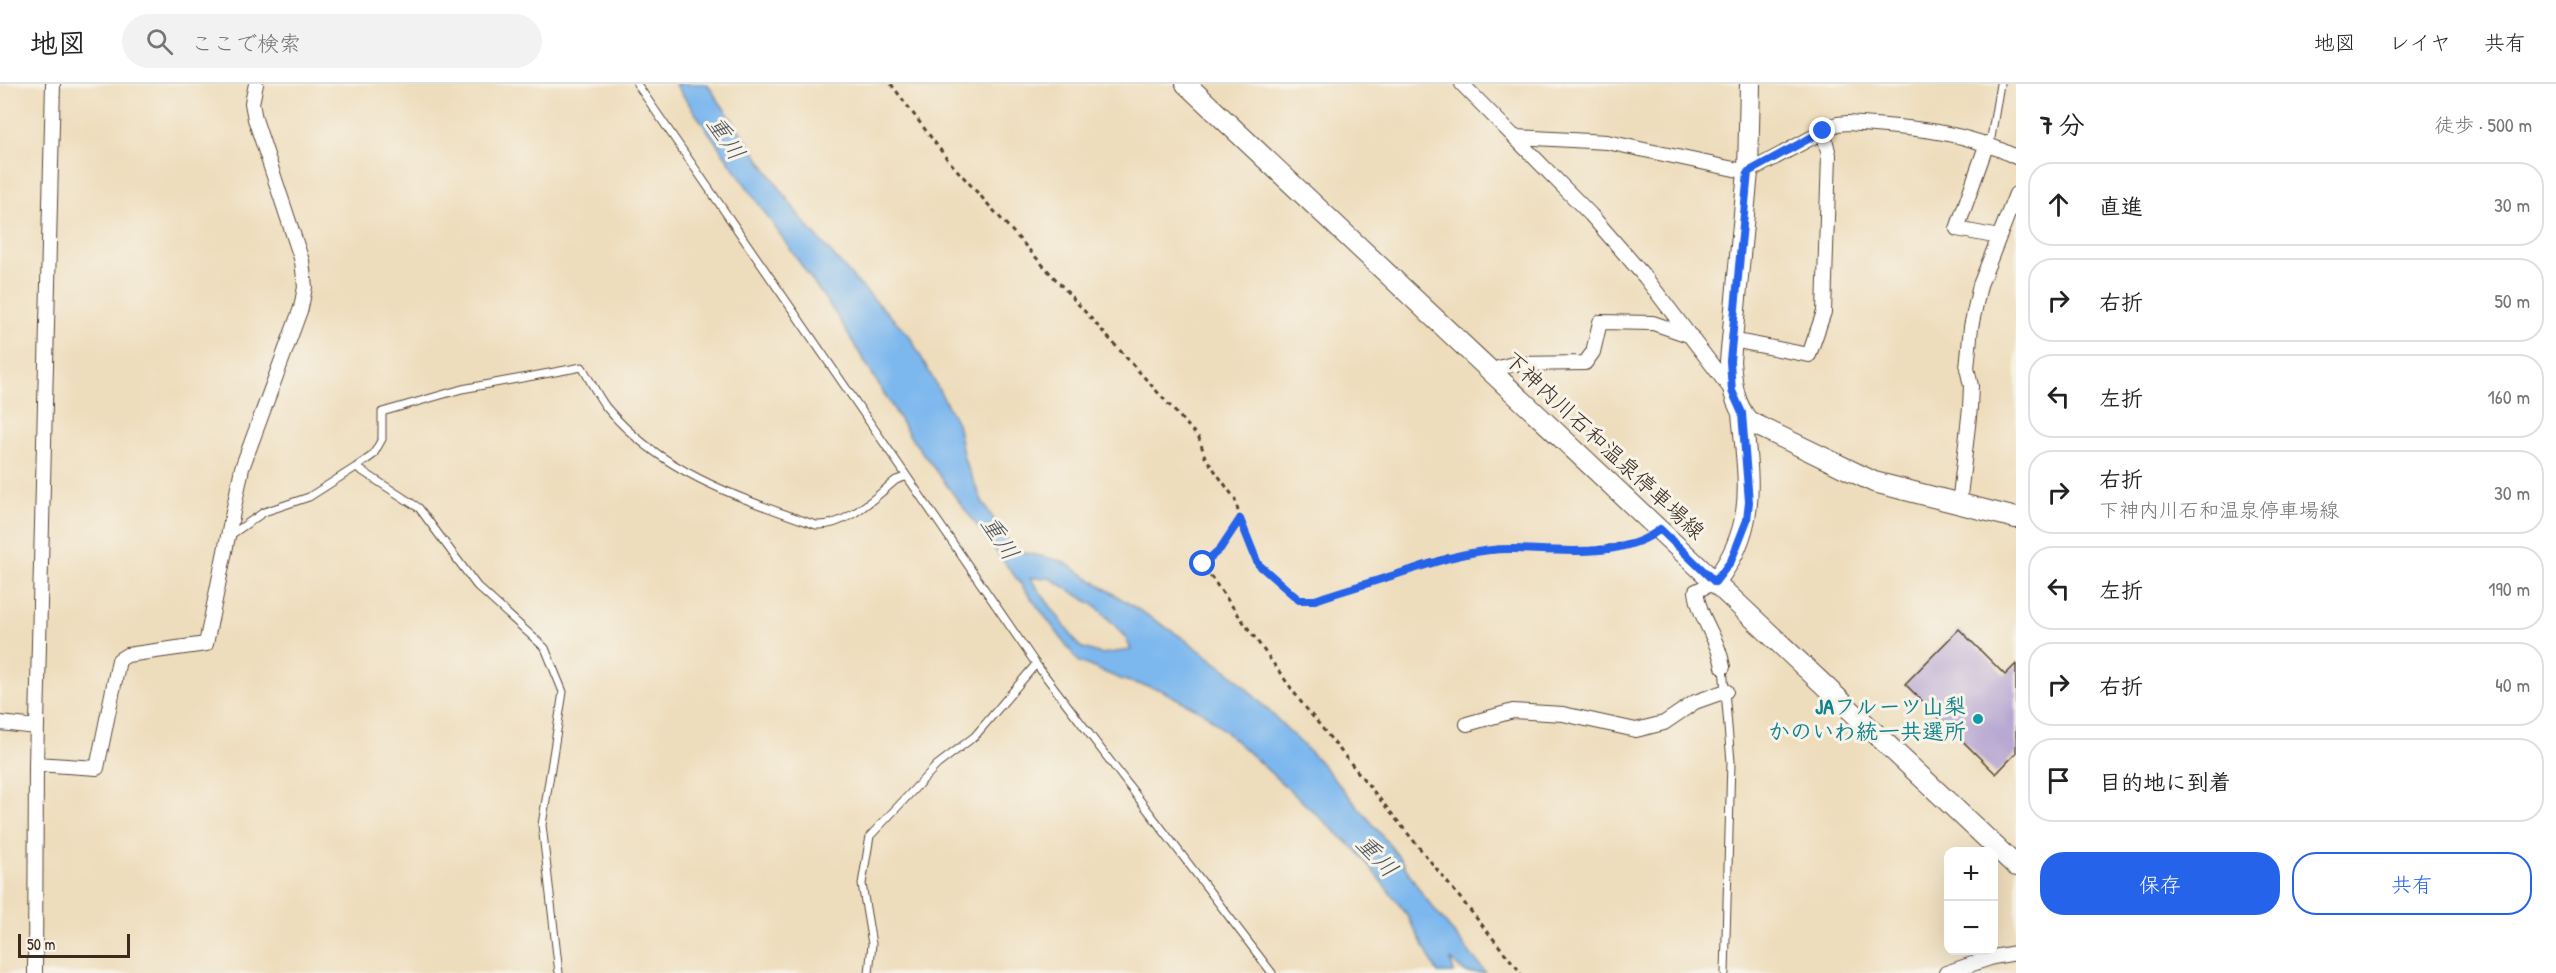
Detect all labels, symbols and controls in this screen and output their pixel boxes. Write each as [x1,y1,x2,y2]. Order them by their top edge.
search box [122,14,542,68]
text: 地図 [30,24,86,62]
icon: search [143,25,176,58]
text: ここで検索 [191,28,301,58]
text: 地図 [2314,28,2356,57]
text: レイヤ [2389,28,2451,57]
text: 共有 [2484,28,2526,57]
text: 7 分 [2040,107,2085,142]
water label: 重川 [700,109,754,166]
text: 徒歩 · 500 m [2434,111,2532,138]
route end [1809,117,1835,143]
icon: ahead [2042,188,2075,221]
text: 直進 [2099,191,2143,221]
text: 30 m [2494,191,2530,218]
icon: right [2042,284,2075,317]
text: 右折 [2099,287,2143,317]
text: 50 m [2494,287,2530,314]
street label: 下神内川石和温泉停車場線 [1498,344,1712,546]
icon: left [2042,380,2075,413]
text: 左折 [2099,383,2143,413]
text: 160 m [2488,383,2530,410]
text: 右折 [2099,464,2143,494]
icon: right [2042,476,2075,509]
text: 30 m [2494,479,2530,506]
text: 下神内川石和温泉停車場線 [2099,496,2339,523]
water label: 重川 [974,509,1027,566]
route start [1189,550,1215,576]
icon: left [2042,572,2075,605]
text: 左折 [2099,575,2143,605]
text: 190 m [2488,575,2530,602]
icon: right [2042,668,2075,701]
text: 右折 [2099,671,2143,701]
text: 40 m [2495,671,2530,698]
place label: JAフルーツ山梨 かのいわ統一共選所 [1768,691,1966,746]
marker: JAフルーツ山梨 かのいわ統一共選所 [1971,712,1985,726]
icon: arrive [2042,764,2075,797]
text: 目的地に到着 [2099,767,2231,797]
water label: 重川 [1350,827,1406,884]
map controls [1944,847,1998,955]
button: + [1944,847,1998,901]
button: 保存 [2040,852,2280,915]
button: 共有 [2292,852,2532,915]
button: − [1944,901,1998,955]
scale bar [18,931,130,958]
text: 50 m [27,933,56,955]

